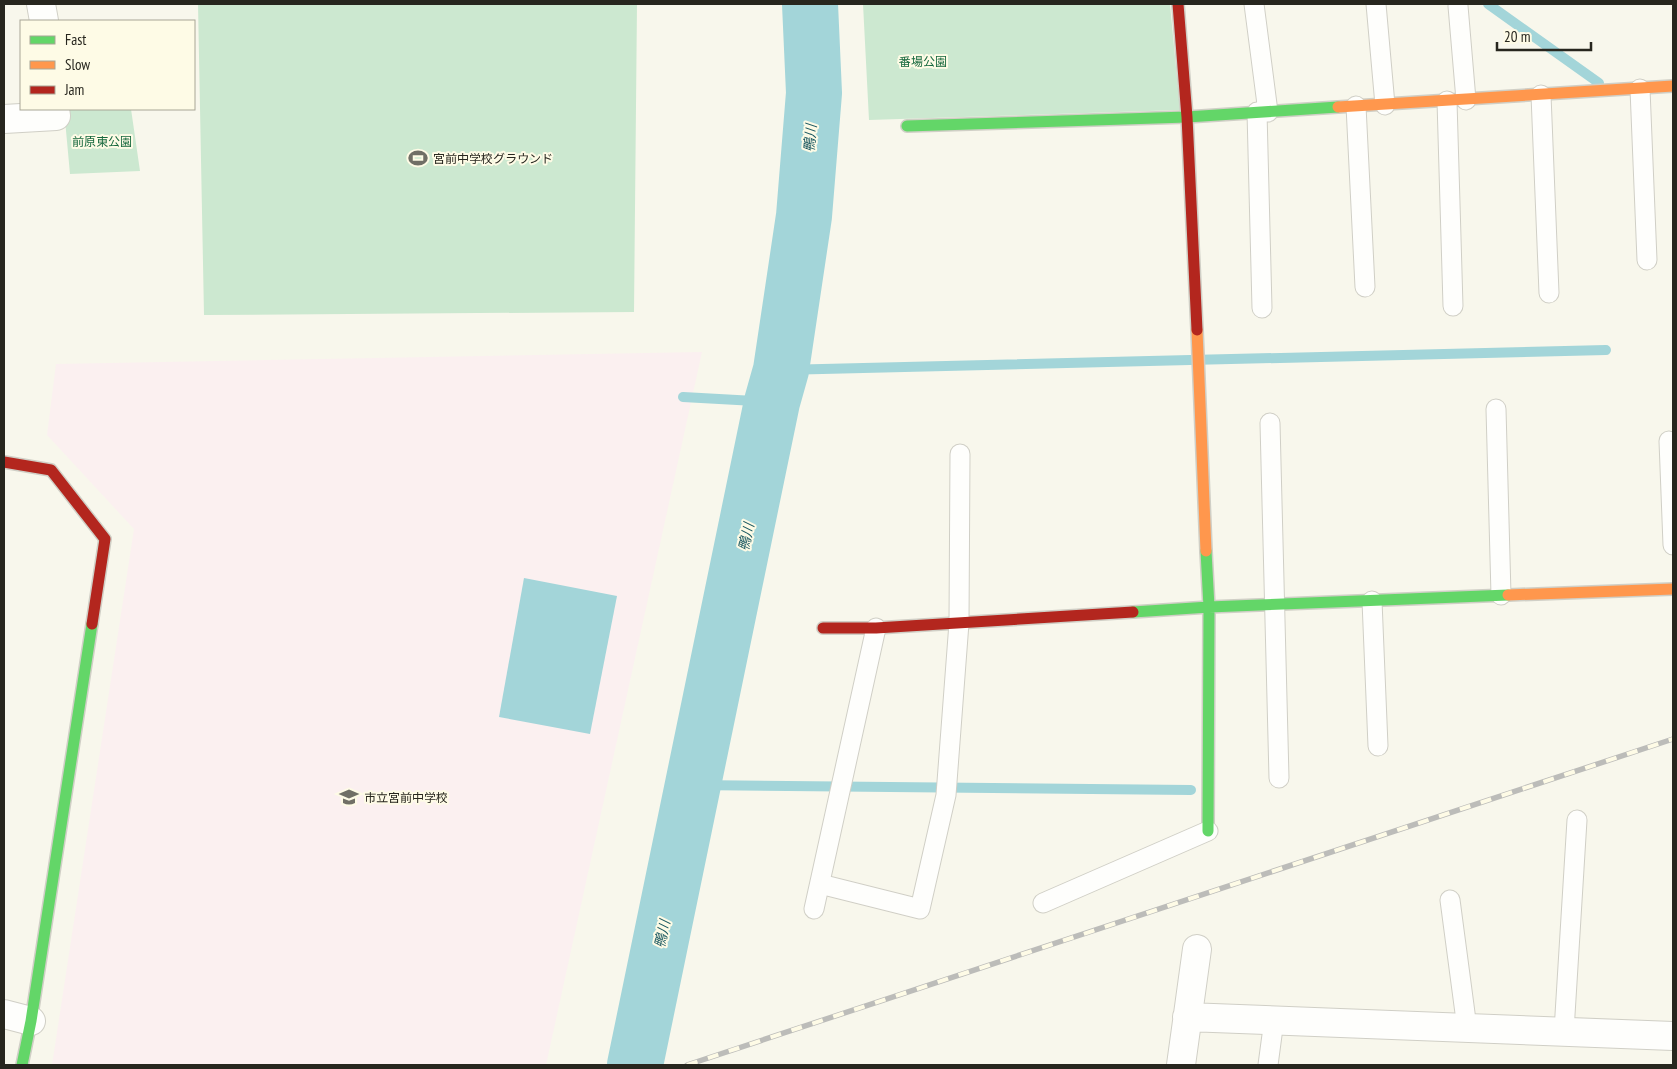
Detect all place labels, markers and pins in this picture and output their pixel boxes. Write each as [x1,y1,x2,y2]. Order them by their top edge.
sports icon: 宮前中学校グラウンド [407,147,429,169]
place label: 宮前中学校グラウンド [433,151,553,166]
school or university icon: 市立宮前中学校 [338,786,360,808]
place label: 市立宮前中学校 [364,790,448,805]

